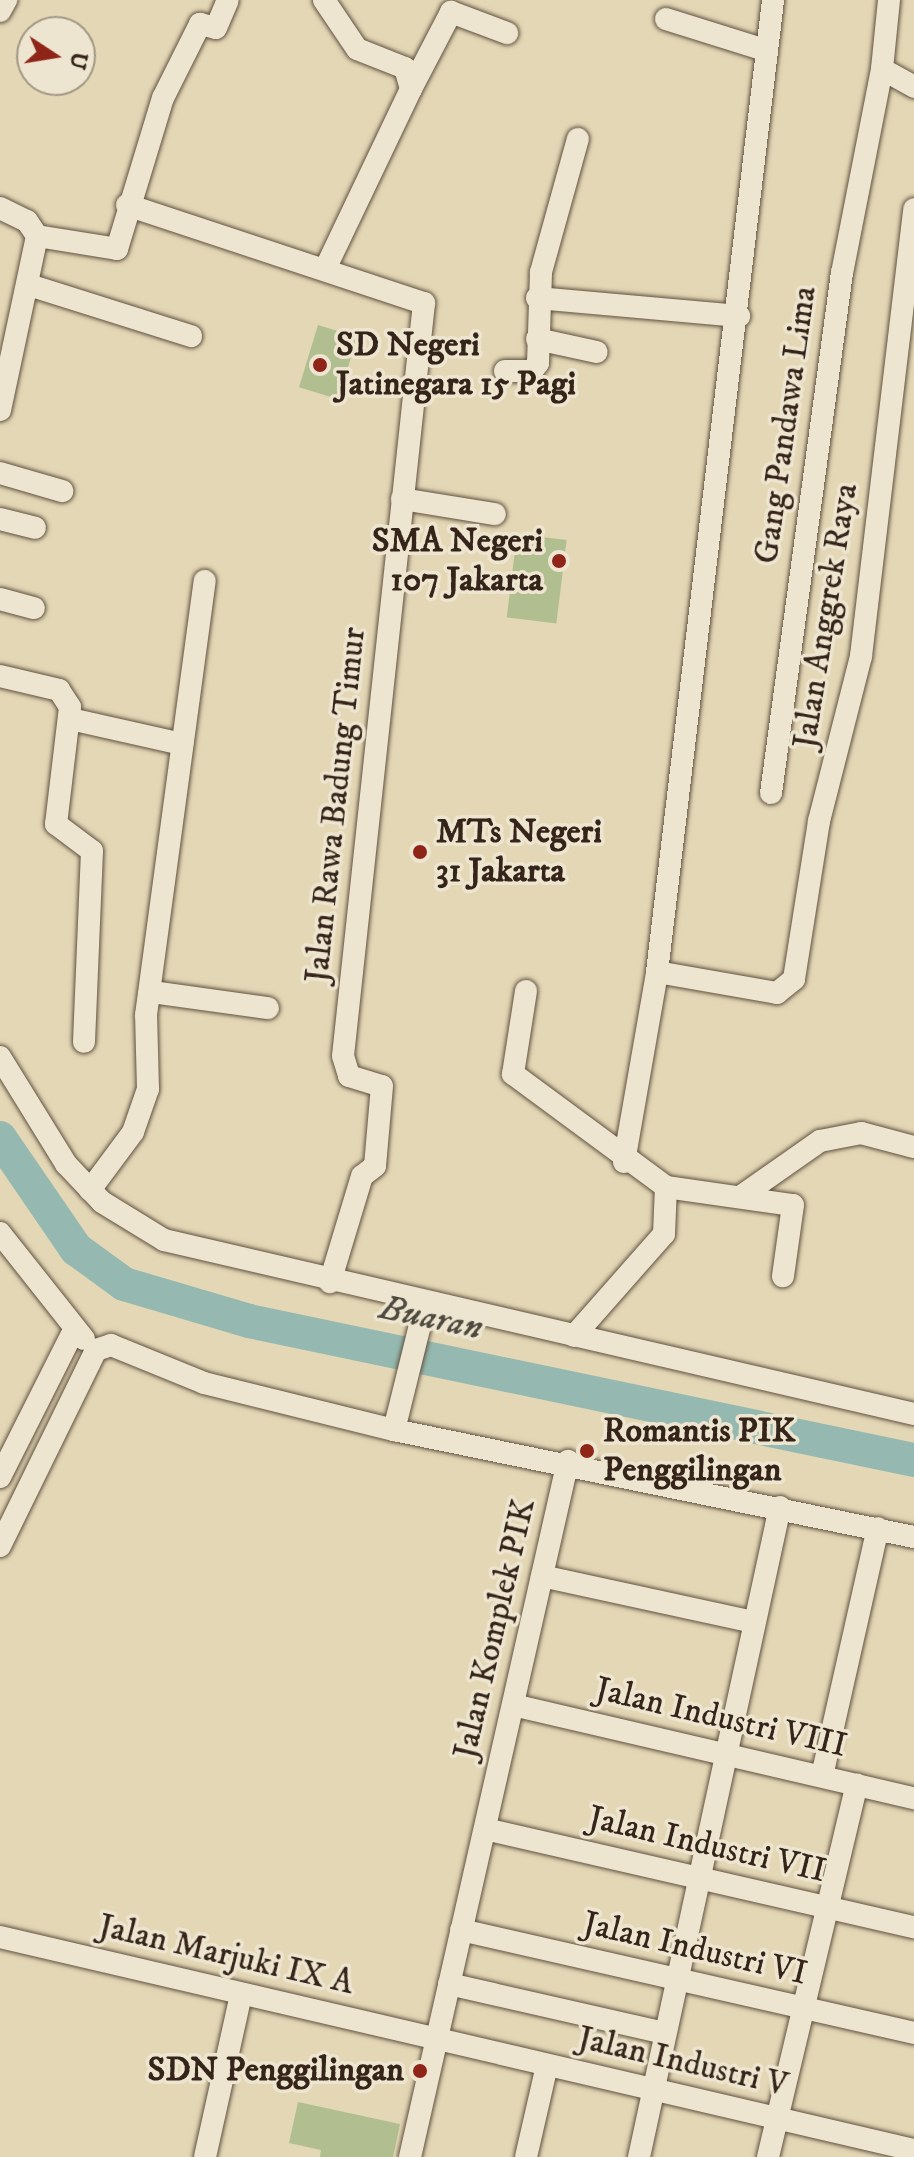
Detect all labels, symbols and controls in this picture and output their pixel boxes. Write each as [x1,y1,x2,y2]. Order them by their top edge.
north arrow [16,16,96,96]
text: U [63,50,93,72]
street label: Gang Pandawa Lima [746,284,826,566]
place label: SD Negeri Jatinegara 15 Pagi [336,325,576,404]
marker: SD Negeri Jatinegara 15 Pagi [311,356,329,374]
street label: Jalan Anggrek Raya [785,481,867,751]
place label: SMA Negeri 107 Jakarta [372,521,543,600]
marker: SMA Negeri 107 Jakarta [550,552,568,570]
street label: Jalan Rawa Badung Timur [297,625,375,985]
place label: MTs Negeri 31 Jakarta [436,812,602,892]
marker: MTs Negeri 31 Jakarta [411,843,429,861]
water label: Buaran [376,1286,486,1350]
place label: Romantis PIK Penggilingan [603,1411,796,1490]
marker: Romantis PIK Penggilingan [578,1442,596,1460]
street label: Jalan Komplek PIK [445,1495,545,1763]
street label: Jalan Industri VIII [591,1669,851,1767]
street label: Jalan Industri VII [584,1798,830,1892]
street label: Jalan Industri VI [579,1903,811,1995]
street label: Jalan Marjuki IX A [95,1906,357,2004]
street label: Jalan Industri V [574,2018,792,2106]
place label: SDN Penggilingan [148,2051,404,2091]
marker: SDN Penggilingan [411,2062,429,2080]

